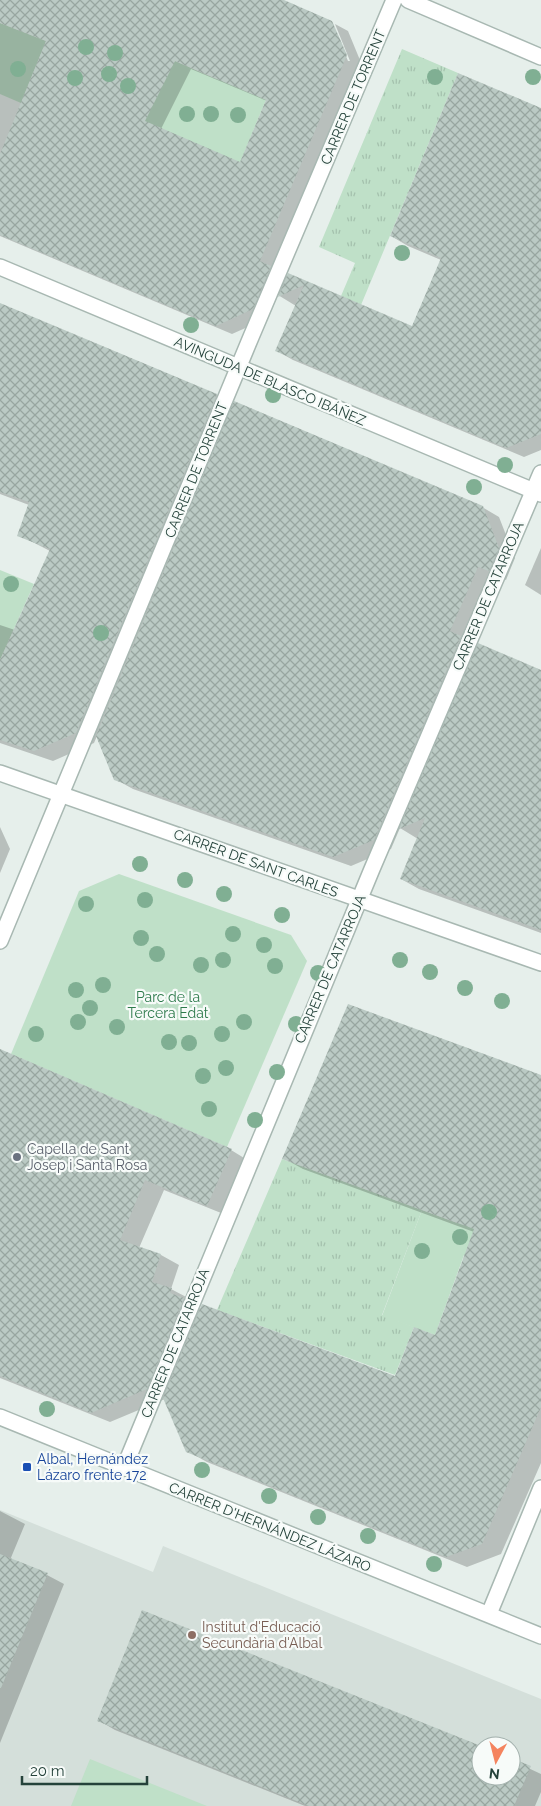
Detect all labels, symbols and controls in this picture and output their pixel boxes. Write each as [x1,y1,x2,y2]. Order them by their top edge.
street label: CARRER DE TORRENT [317,27,389,167]
street label: AVINGUDA DE BLASCO IBÁÑEZ [172,332,369,429]
street label: CARRER DE TORRENT [161,399,231,540]
street label: CARRER DE CATARROJA [449,519,527,673]
street label: CARRER DE SANT CARLES [171,826,341,900]
street label: CARRER DE CATARROJA [291,892,369,1046]
park label: Parc de la Tercera Edat [127,989,209,1021]
place label: Capella de Sant Josep i Santa Rosa [27,1141,148,1173]
marker: Capella de Sant Josep i Santa Rosa [11,1151,23,1163]
street label: CARRER DE CATARROJA [138,1265,213,1420]
place label: Albal, Hernández Lázaro frente 172 [37,1451,148,1483]
marker: Albal, Hernández Lázaro frente 172 [21,1461,33,1473]
street label: CARRER D'HERNÁNDEZ LÁZARO [167,1478,374,1575]
place label: Institut d'Educació Secundària d'Albal [202,1619,322,1651]
marker: Institut d'Educació Secundària d'Albal [186,1629,198,1641]
north arrow [471,1736,521,1786]
scale bar [22,1754,148,1786]
text: 20 m [30,1762,65,1780]
text: N [488,1765,501,1782]

